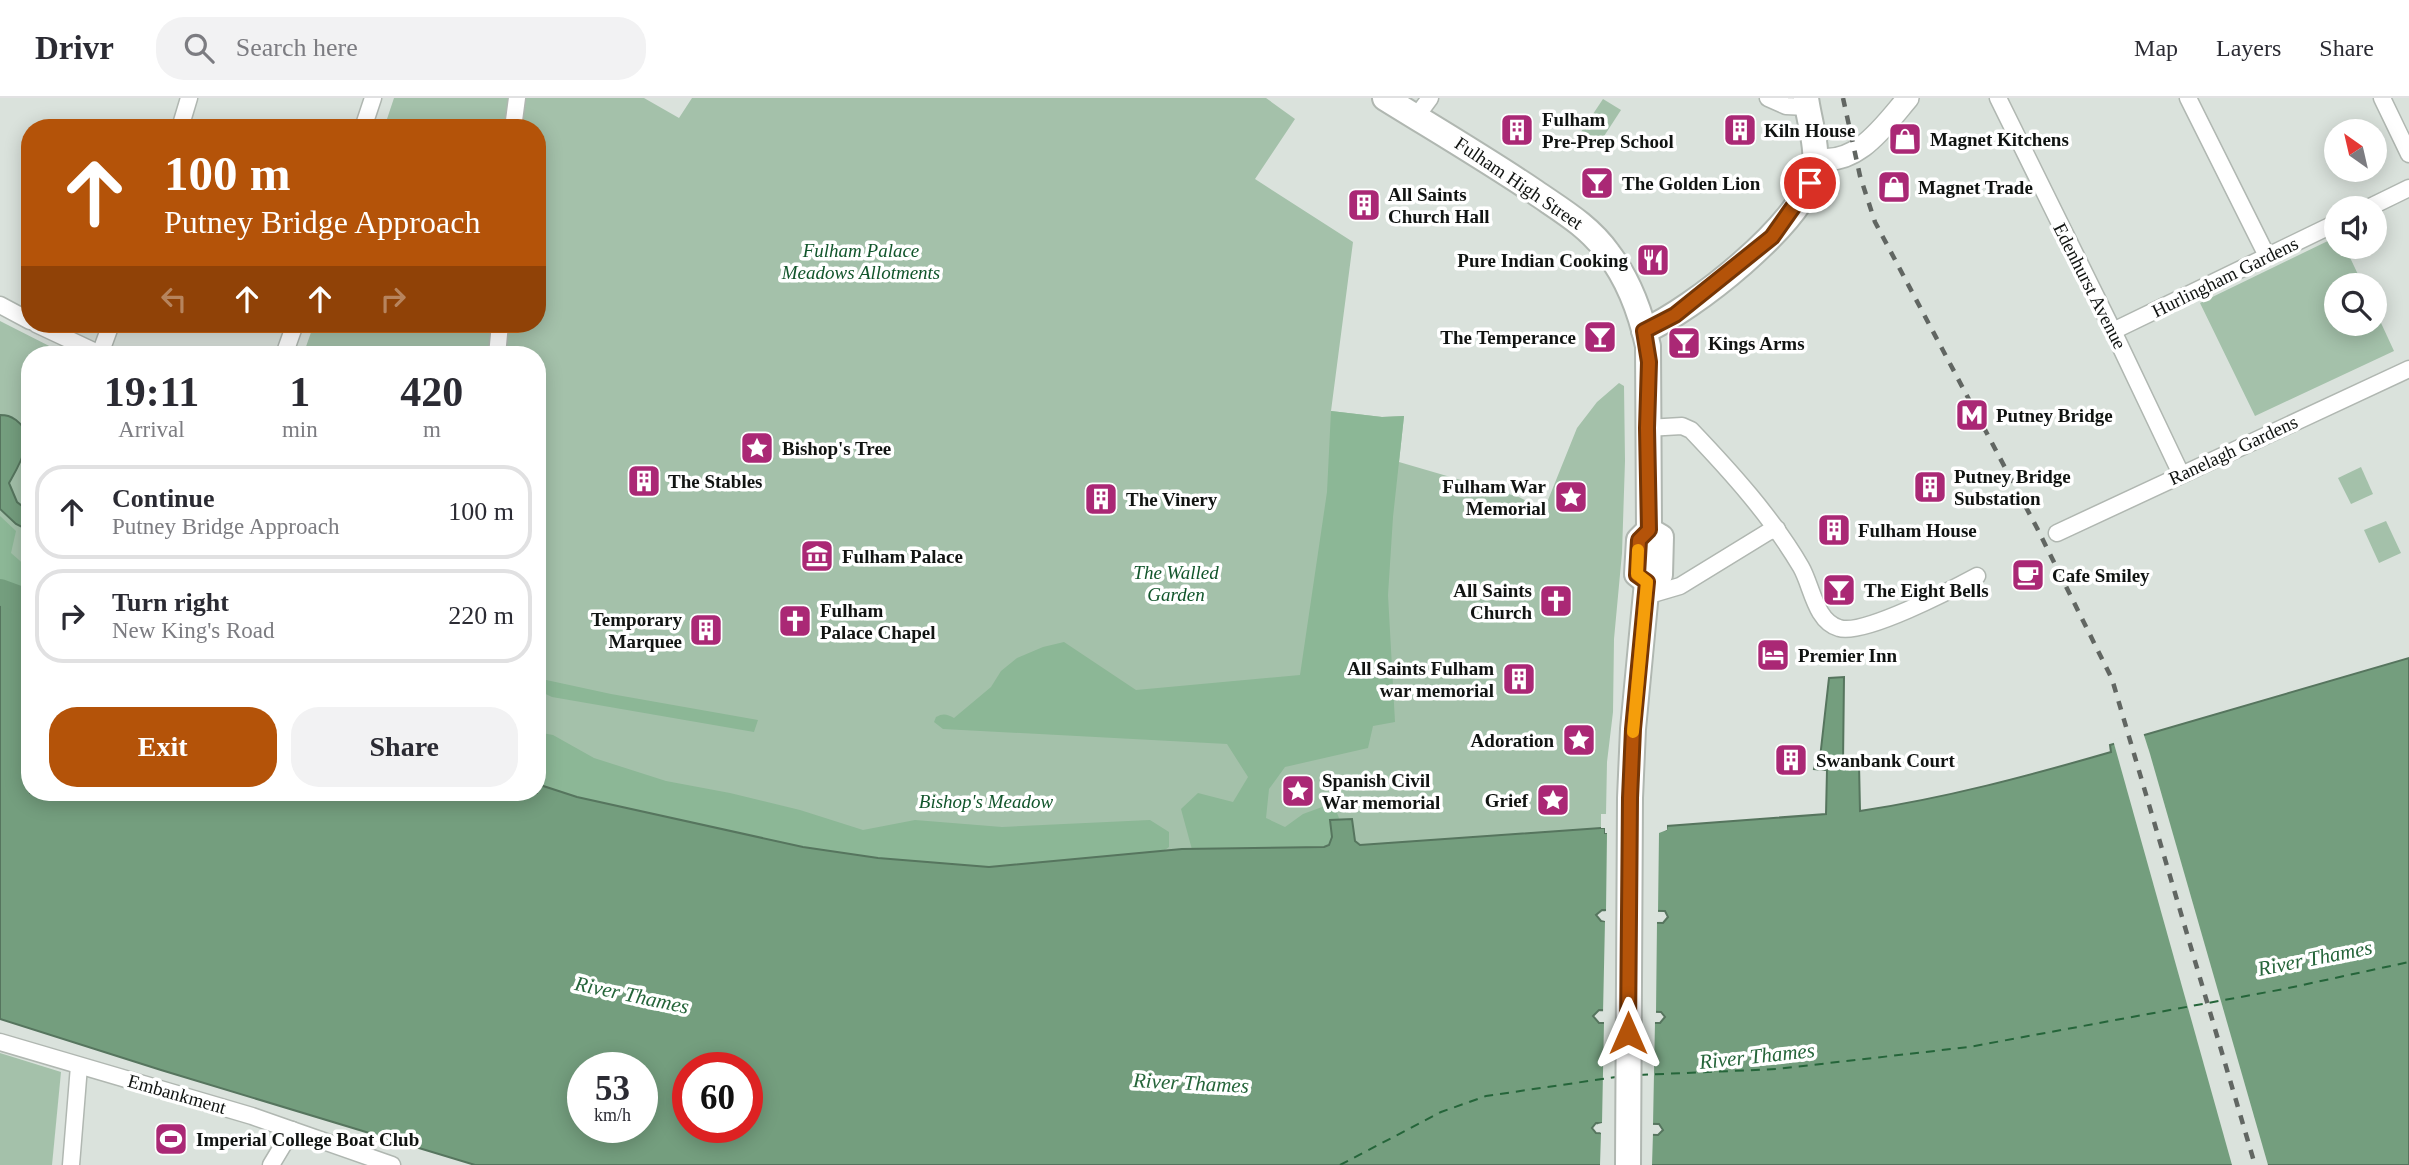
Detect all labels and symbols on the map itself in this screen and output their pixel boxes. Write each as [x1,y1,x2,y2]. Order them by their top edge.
place label: Fulham Pre-Prep School [1542,109,1674,152]
building icon: Fulham Pre-Prep School [1498,111,1536,149]
building icon: Kiln House [1721,111,1759,149]
north arrow [2324,119,2387,182]
place label: Kiln House [1764,120,1855,141]
shop icon: Magnet Kitchens [1886,120,1924,158]
place label: Magnet Kitchens [1930,129,2069,150]
street label: Fulham High Street [1451,132,1588,234]
pin [1780,153,1840,213]
bar icon: The Golden Lion [1578,164,1616,202]
shop icon: Magnet Trade [1875,168,1913,206]
place label: The Golden Lion [1622,173,1761,194]
place label: Magnet Trade [1918,177,2033,198]
place label: All Saints Church Hall [1388,184,1490,227]
building icon: All Saints Church Hall [1345,186,1383,224]
street label: Edenhurst Avenue [2049,220,2131,352]
street label: Hurlingham Gardens [2149,233,2301,321]
park label: Fulham Palace Meadows Allotments [781,240,940,283]
restaurant icon: Pure Indian Cooking [1634,241,1672,279]
place label: Pure Indian Cooking [1457,250,1629,271]
bar icon: The Temperance [1581,318,1619,356]
bar icon: Kings Arms [1665,324,1703,362]
place label: The Temperance [1440,327,1576,348]
place label: Kings Arms [1708,333,1805,354]
metro station icon: Putney Bridge [1953,396,1991,434]
place label: Putney Bridge [1996,405,2113,426]
street label: Ranelagh Gardens [2165,411,2301,489]
place icon: Bishop's Tree [738,429,776,467]
place label: Bishop's Tree [782,438,891,459]
building icon: The Stables [625,462,663,500]
place label: Putney Bridge Substation [1954,466,2071,509]
building icon: Putney Bridge Substation [1911,468,1949,506]
place label: The Stables [668,471,763,492]
place label: Fulham War Memorial [1442,476,1547,519]
place icon: Fulham War Memorial [1552,478,1590,516]
building icon: The Vinery [1082,480,1120,518]
place label: The Vinery [1126,489,1218,510]
building icon: Fulham House [1815,511,1853,549]
place label: Fulham House [1858,520,1977,541]
museum icon: Fulham Palace [798,537,836,575]
place label: Fulham Palace [842,546,963,567]
cafe icon: Cafe Smiley [2009,556,2047,594]
park label: The Walled Garden [1133,562,1219,605]
place label: Cafe Smiley [2052,565,2150,586]
bar icon: The Eight Bells [1820,571,1858,609]
place label: All Saints Church [1453,580,1532,623]
place label: The Eight Bells [1864,580,1989,601]
church icon: All Saints Church [1537,582,1575,620]
place label: Fulham Palace Chapel [820,600,936,643]
church icon: Fulham Palace Chapel [776,602,814,640]
place label: Temporary Marquee [591,609,682,652]
building icon: Temporary Marquee [687,611,725,649]
hotel icon: Premier Inn [1754,636,1792,674]
place label: Premier Inn [1798,645,1897,666]
place label: All Saints Fulham war memorial [1347,658,1494,701]
building icon: All Saints Fulham war memorial [1500,660,1538,698]
place icon: Adoration [1560,721,1598,759]
place label: Adoration [1471,730,1554,751]
building icon: Swanbank Court [1772,741,1810,779]
place label: Swanbank Court [1816,750,1956,771]
place label: Spanish Civil War memorial [1322,770,1440,813]
place icon: Spanish Civil War memorial [1279,772,1317,810]
place icon: Grief [1534,781,1572,819]
place label: Grief [1485,790,1529,811]
park label: Bishop's Meadow [919,791,1054,812]
water label: River Thames [2255,935,2374,981]
water label: River Thames [572,971,691,1019]
position arrow [1591,996,1665,1070]
water label: River Thames [1697,1038,1816,1074]
speed limit sign: 60 [672,1052,763,1143]
water label: River Thames [1131,1068,1250,1098]
street label: Embankment [125,1070,229,1118]
sports icon: Imperial College Boat Club [152,1120,190,1158]
place label: Imperial College Boat Club [196,1129,419,1150]

